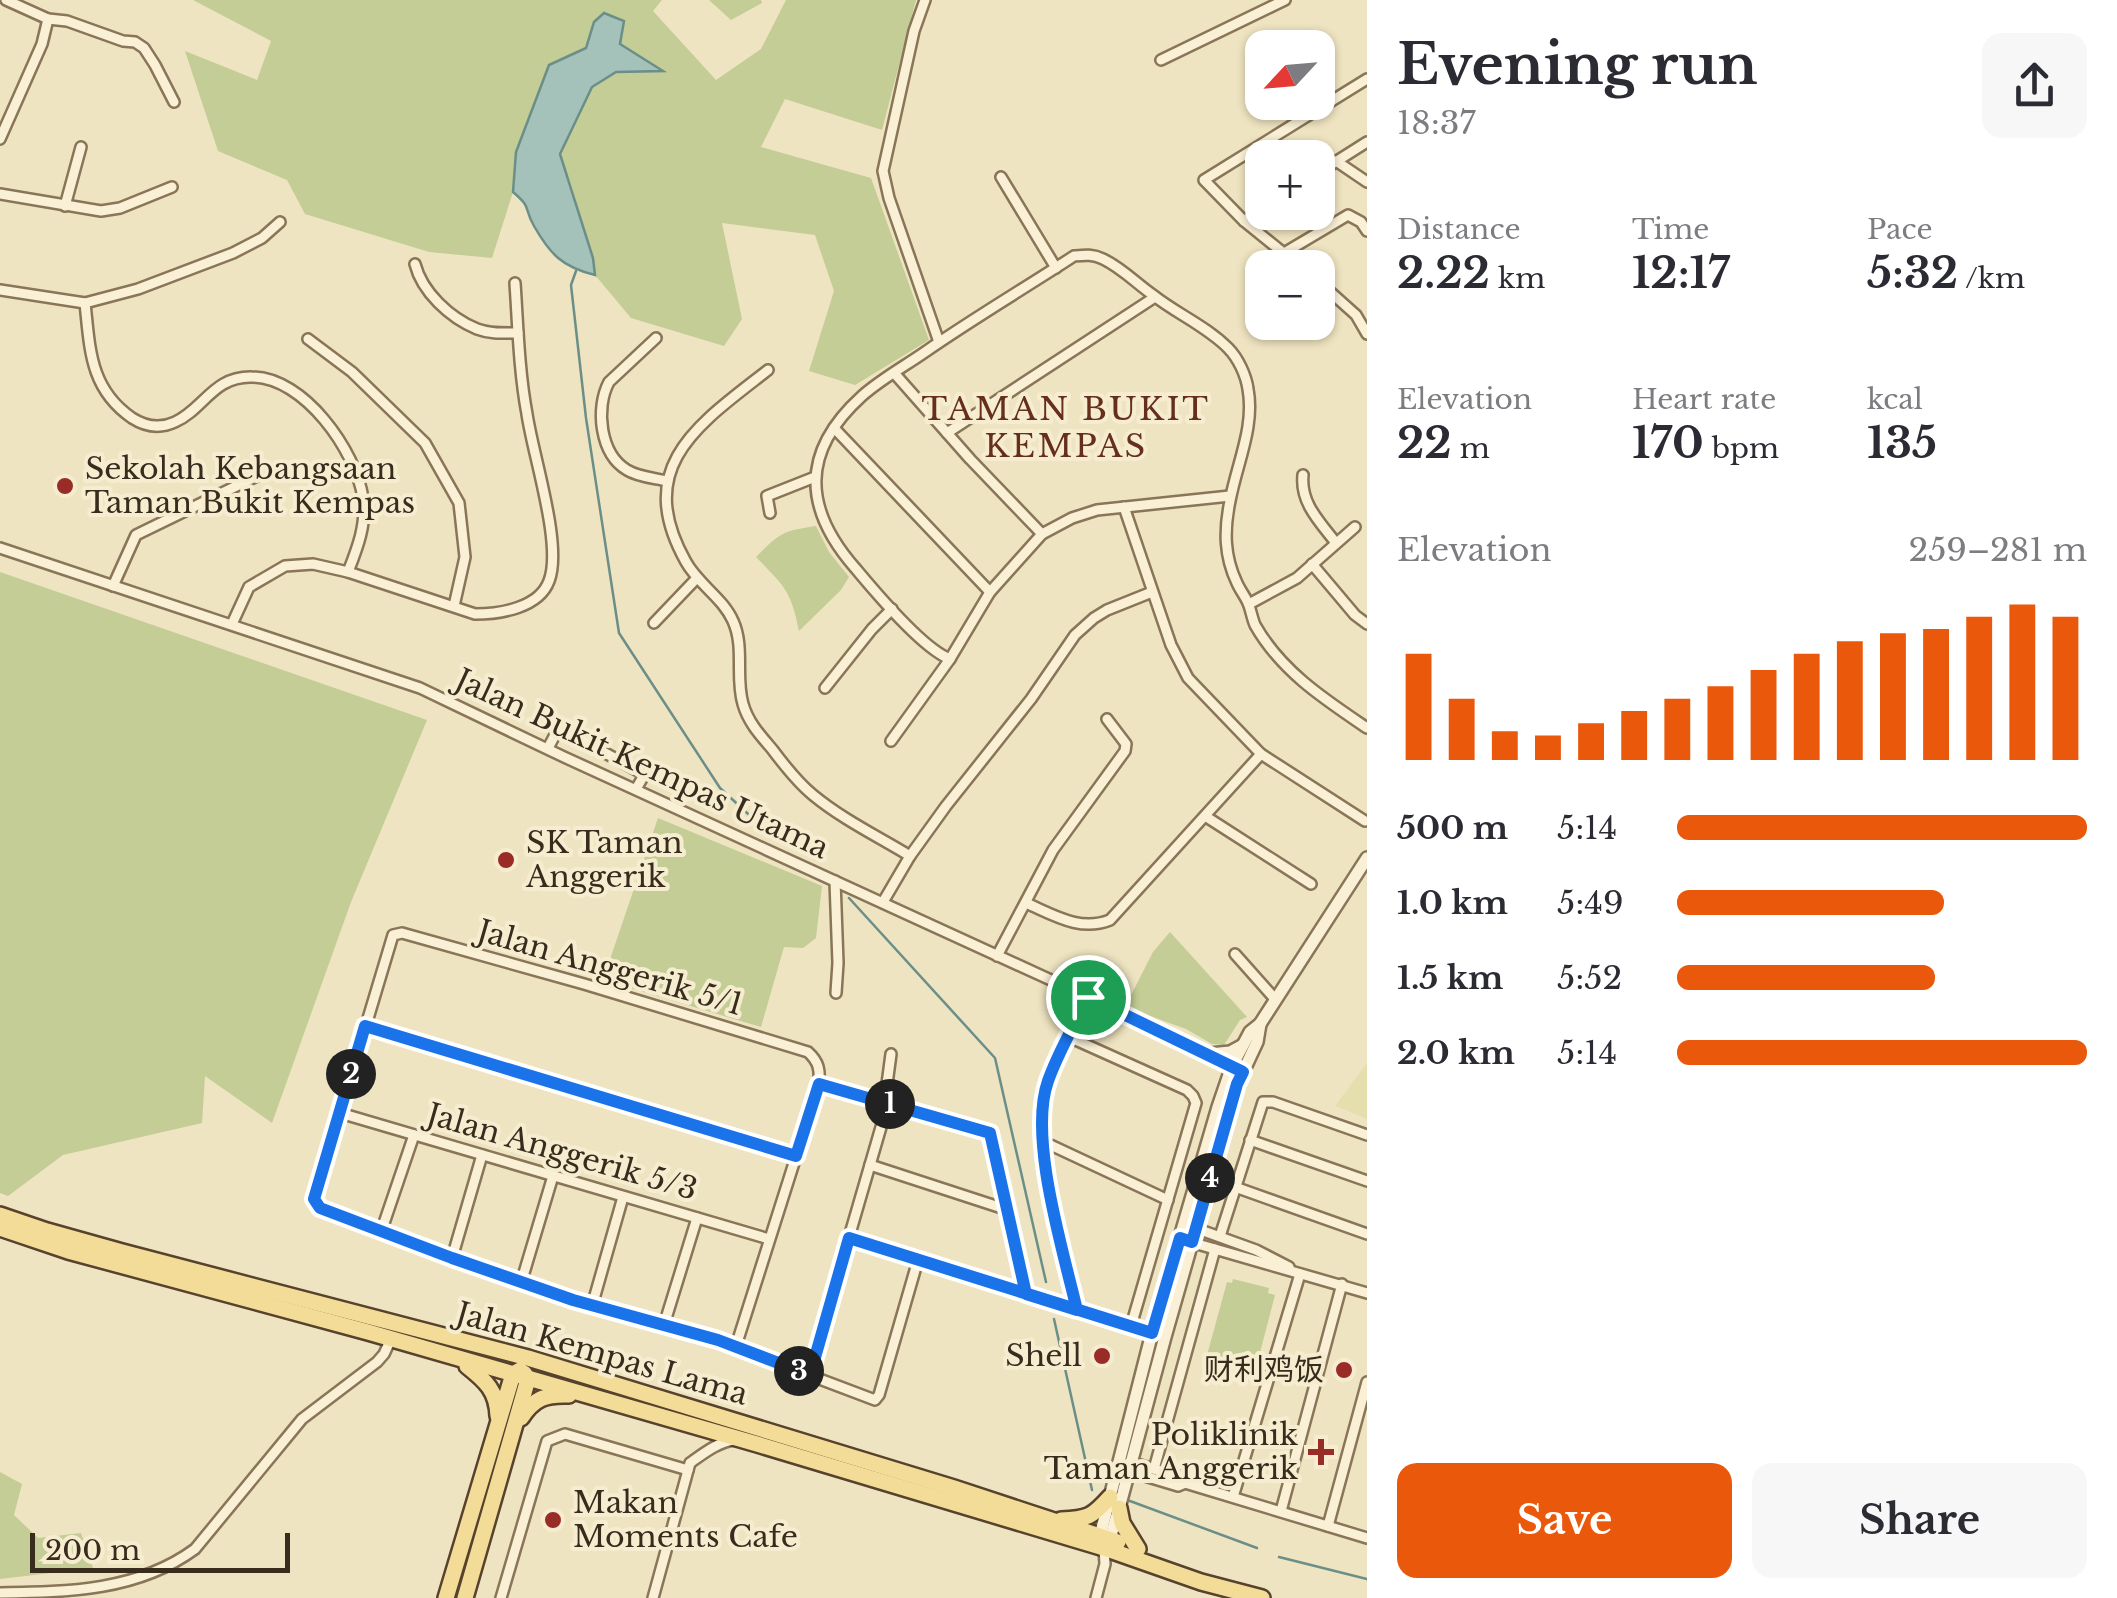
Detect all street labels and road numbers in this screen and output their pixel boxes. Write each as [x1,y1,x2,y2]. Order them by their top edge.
street label: Jalan Bukit Kempas Utama [446,659,835,867]
street label: Jalan Anggerik 5/1 [469,911,747,1023]
street label: Jalan Anggerik 5/3 [419,1094,701,1208]
street label: Jalan Kempas Lama [448,1293,753,1413]

